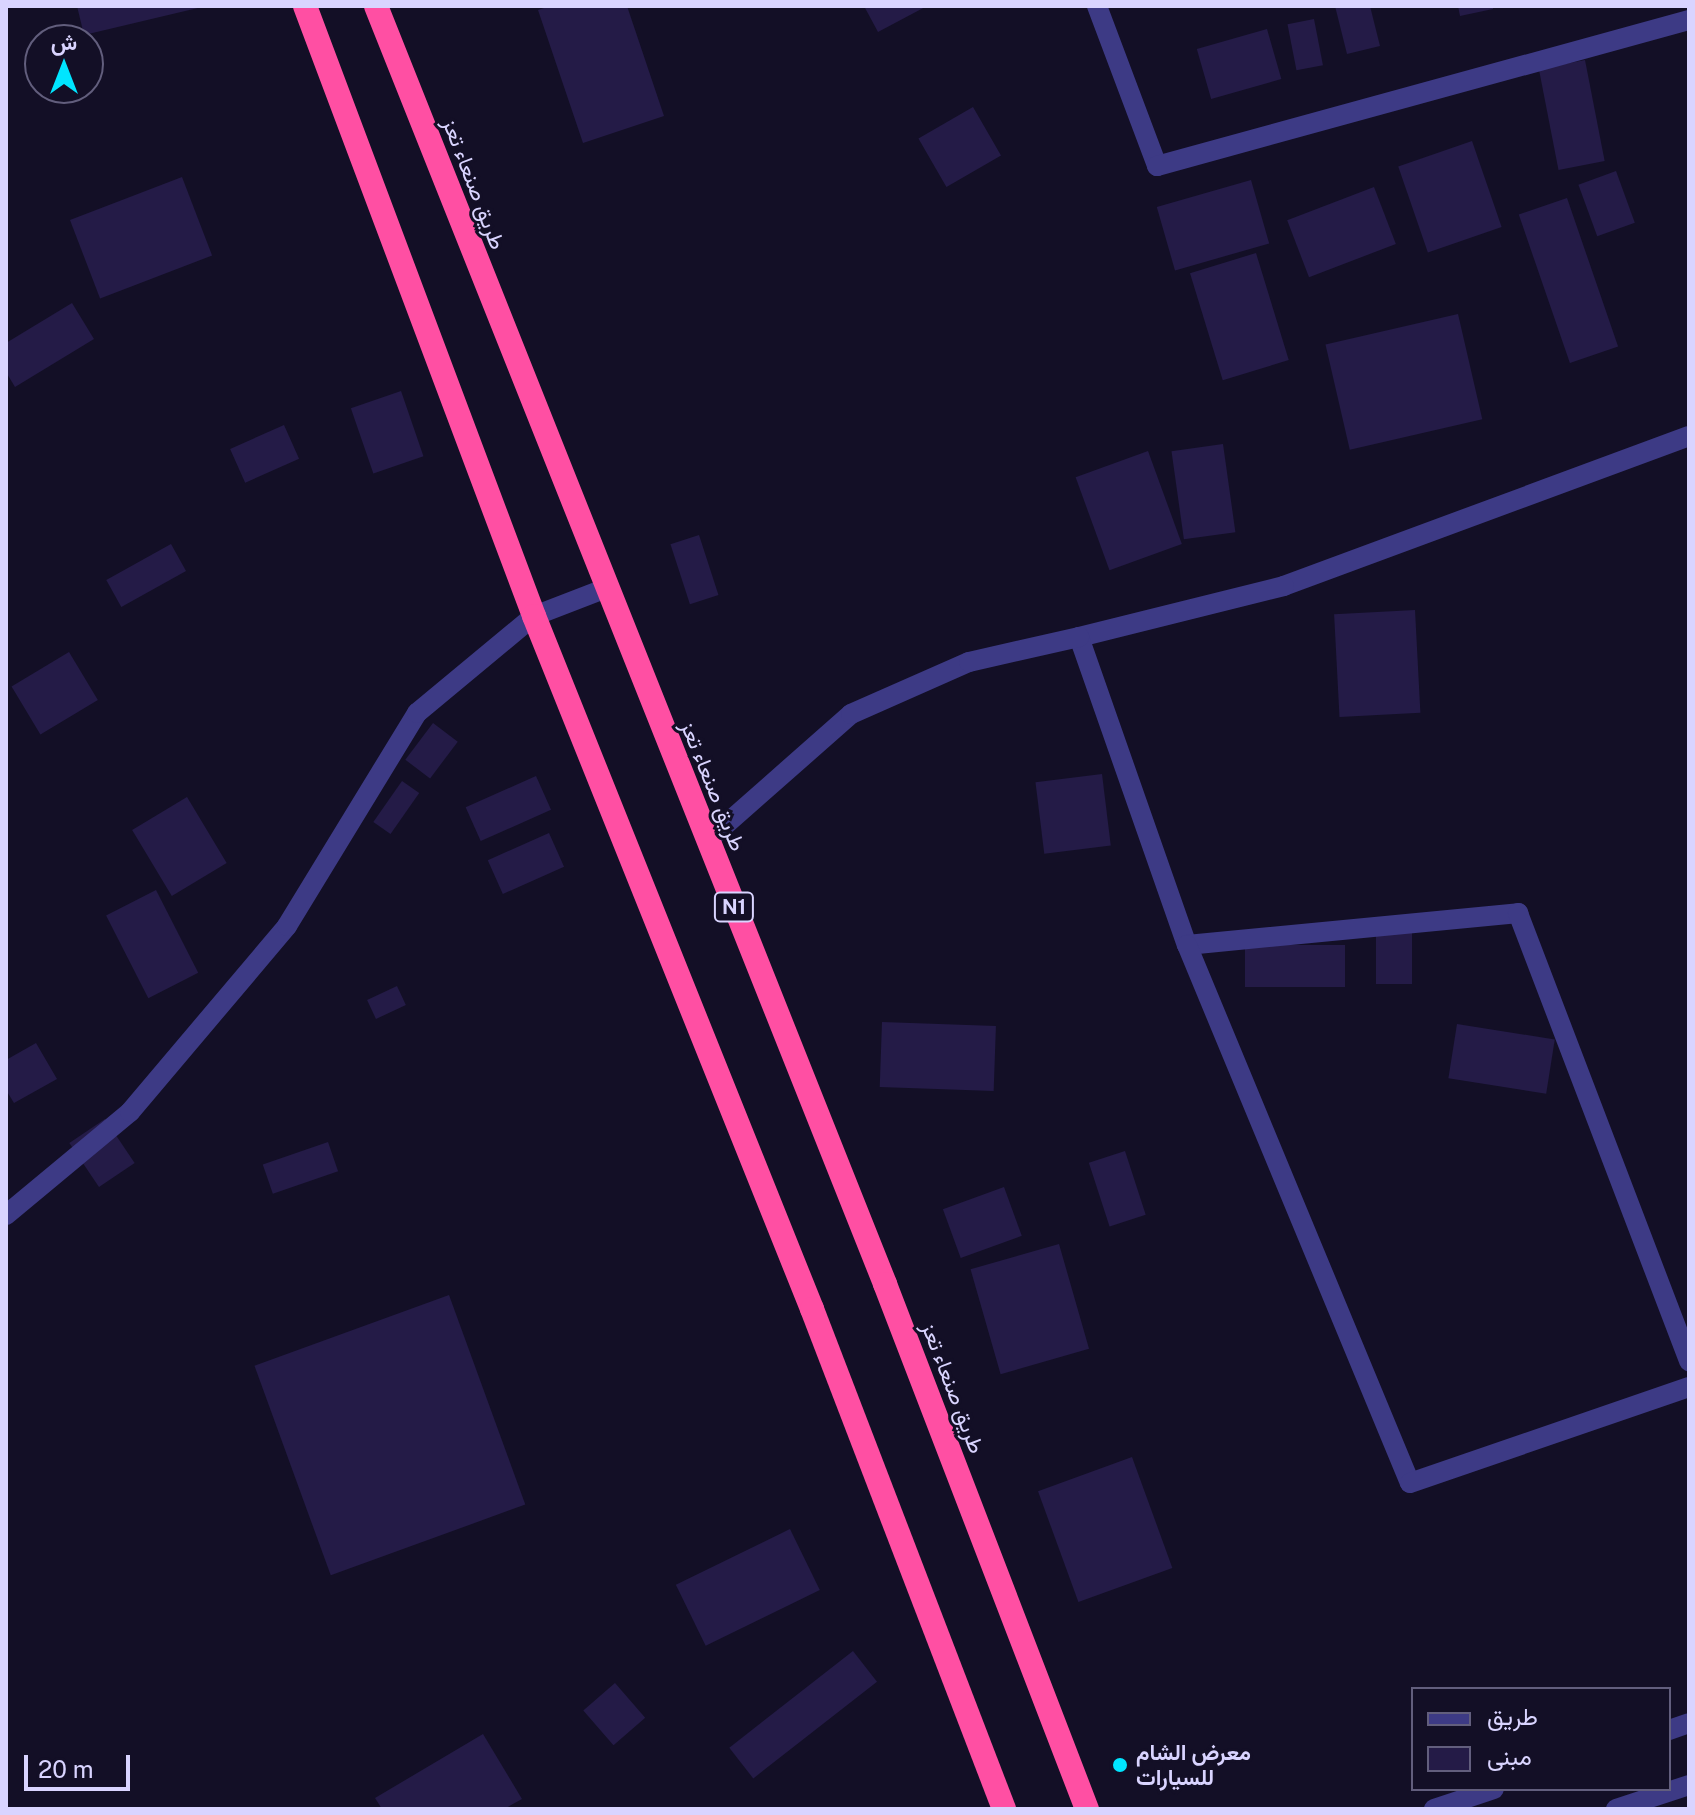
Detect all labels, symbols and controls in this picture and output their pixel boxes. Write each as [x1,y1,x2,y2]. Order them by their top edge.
north arrow [24,24,104,104]
text: ش [51,29,77,55]
street label: طريق صنعاء تعز [437,115,511,253]
street label: طريق صنعاء تعز [675,717,751,855]
road number: N1 [712,891,756,923]
street label: طريق صنعاء تعز [916,1319,990,1457]
legend [1411,1687,1671,1791]
text: طريق [1487,1702,1538,1730]
scale bar [28,1739,134,1789]
place label: معرض الشام للسيارات [1136,1739,1251,1790]
text: مبنى [1487,1742,1532,1770]
text: 20 m [38,1755,94,1783]
marker: معرض الشام للسيارات [1111,1756,1129,1774]

